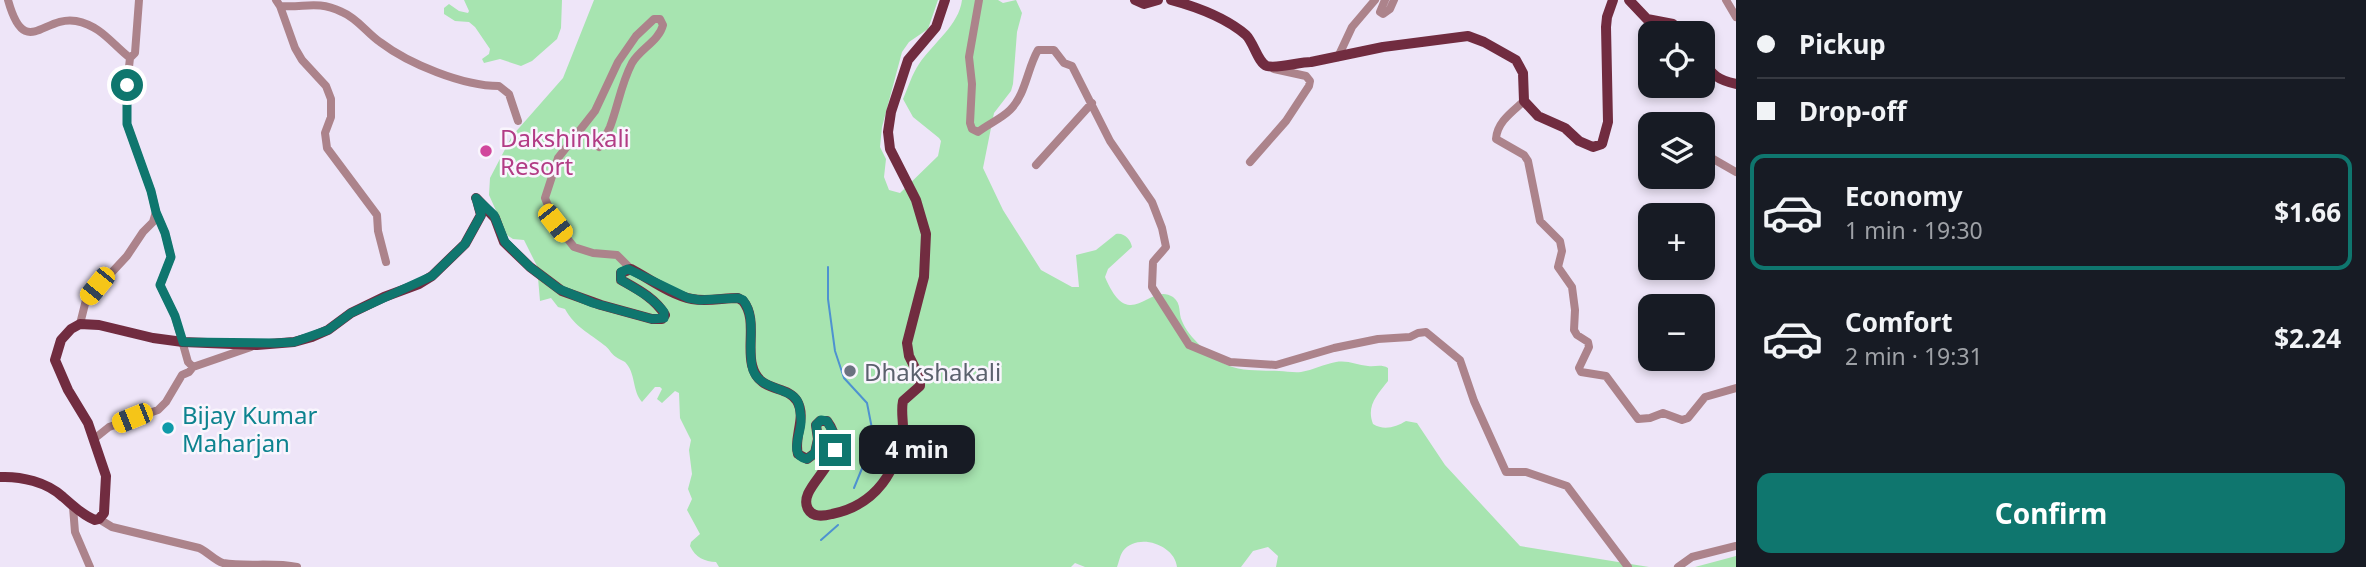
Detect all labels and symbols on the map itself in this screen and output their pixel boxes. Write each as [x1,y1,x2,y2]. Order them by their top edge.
route start [111,69,143,101]
place label: Dakshinkali Resort [500,121,630,182]
marker: Dakshinkali Resort [478,143,494,159]
car [534,200,577,246]
car [76,263,119,309]
place label: Dhakshakali [864,355,1001,388]
marker: Dhakshakali [842,363,858,379]
place label: Bijay Kumar Maharjan [182,398,318,459]
car [109,400,156,436]
marker: Bijay Kumar Maharjan [160,420,176,436]
callout: 4 min [860,426,975,475]
route end [819,434,851,466]

